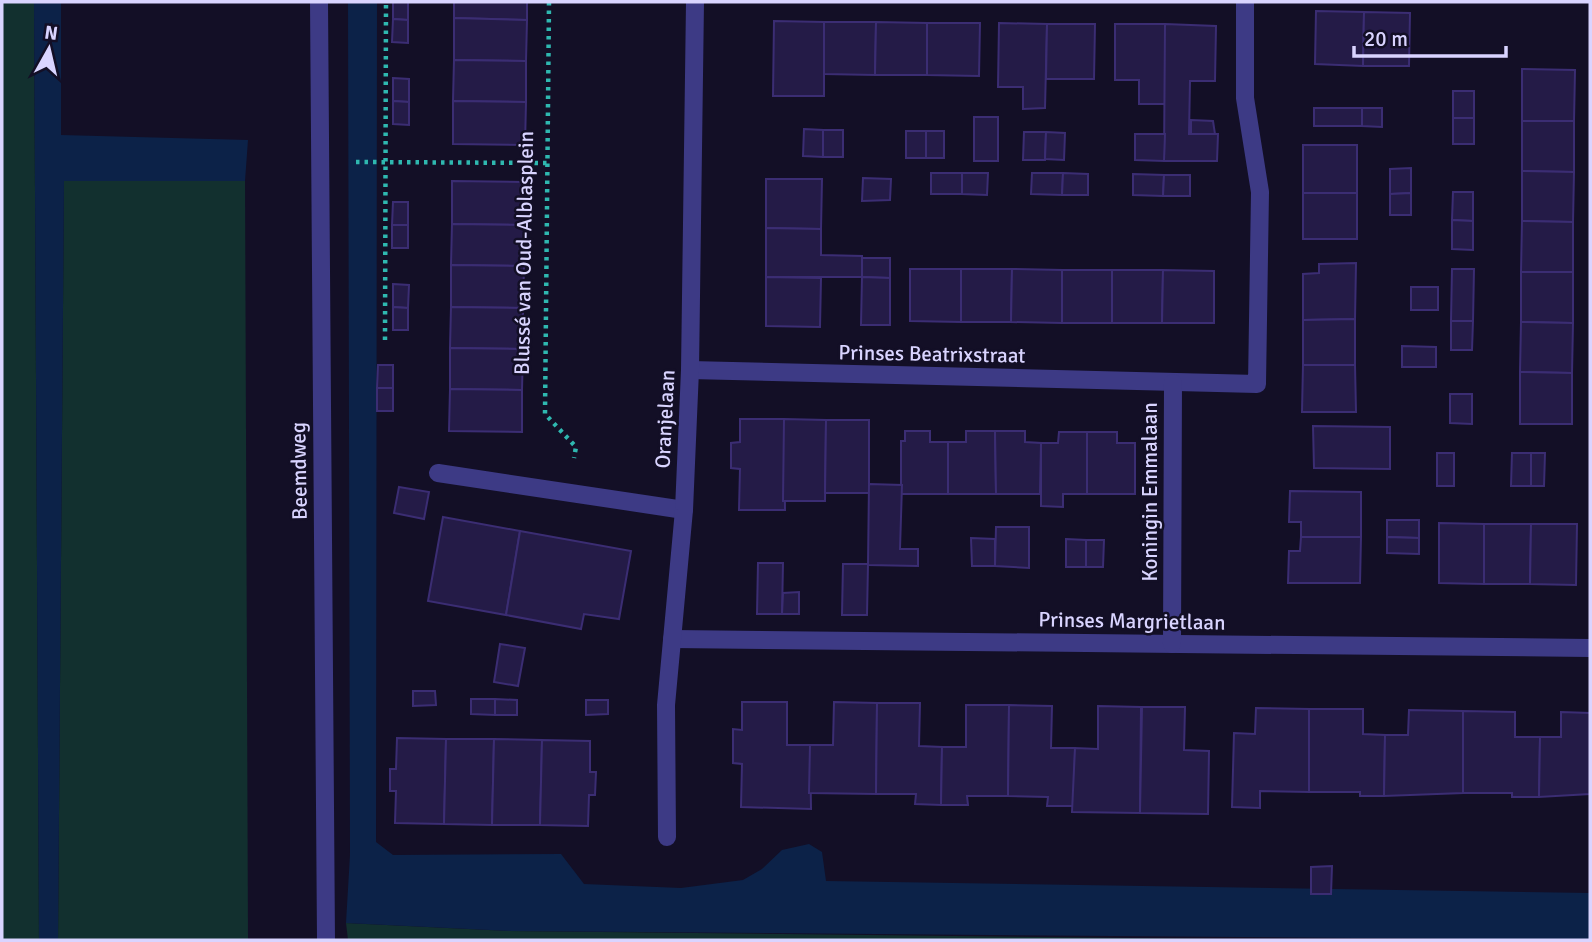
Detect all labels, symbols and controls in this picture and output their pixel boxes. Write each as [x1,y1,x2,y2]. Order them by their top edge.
north arrow [14,14,84,84]
scale bar [1354,14,1506,58]
text: N [43,20,59,46]
text: 20 m [1364,26,1408,52]
street label: Blussé van Oud-Alblasplein [509,131,539,375]
street label: Prinses Beatrixstraat [838,339,1026,369]
street label: Oranjelaan [649,369,681,469]
street label: Koningin Emmalaan [1137,402,1163,582]
street label: Beemdweg [285,422,313,520]
street label: Prinses Margrietlaan [1038,606,1226,636]

